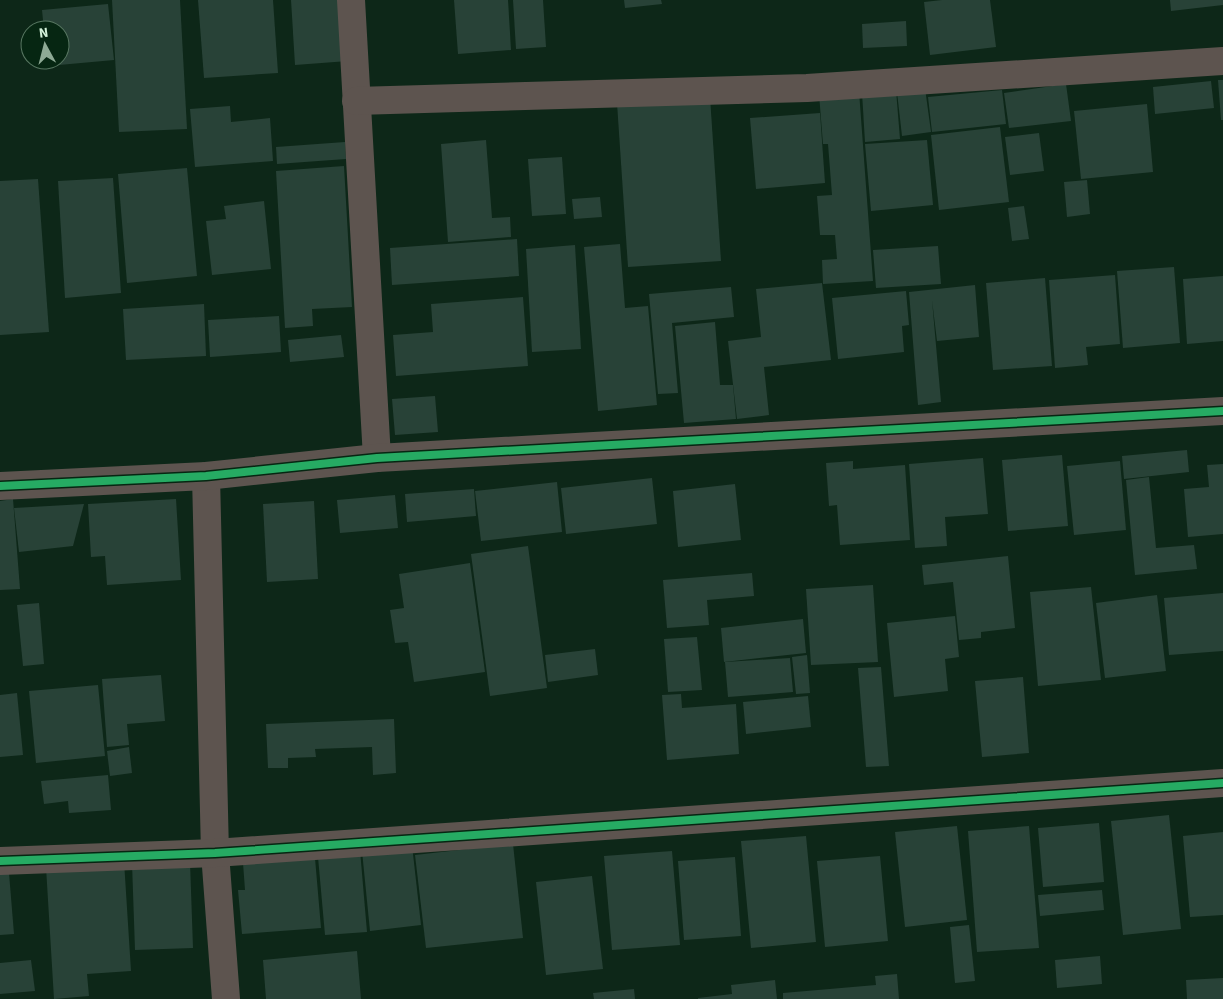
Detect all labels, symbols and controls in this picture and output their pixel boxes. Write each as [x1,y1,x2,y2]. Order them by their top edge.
north arrow [20,20,70,70]
text: N [38,23,49,44]

